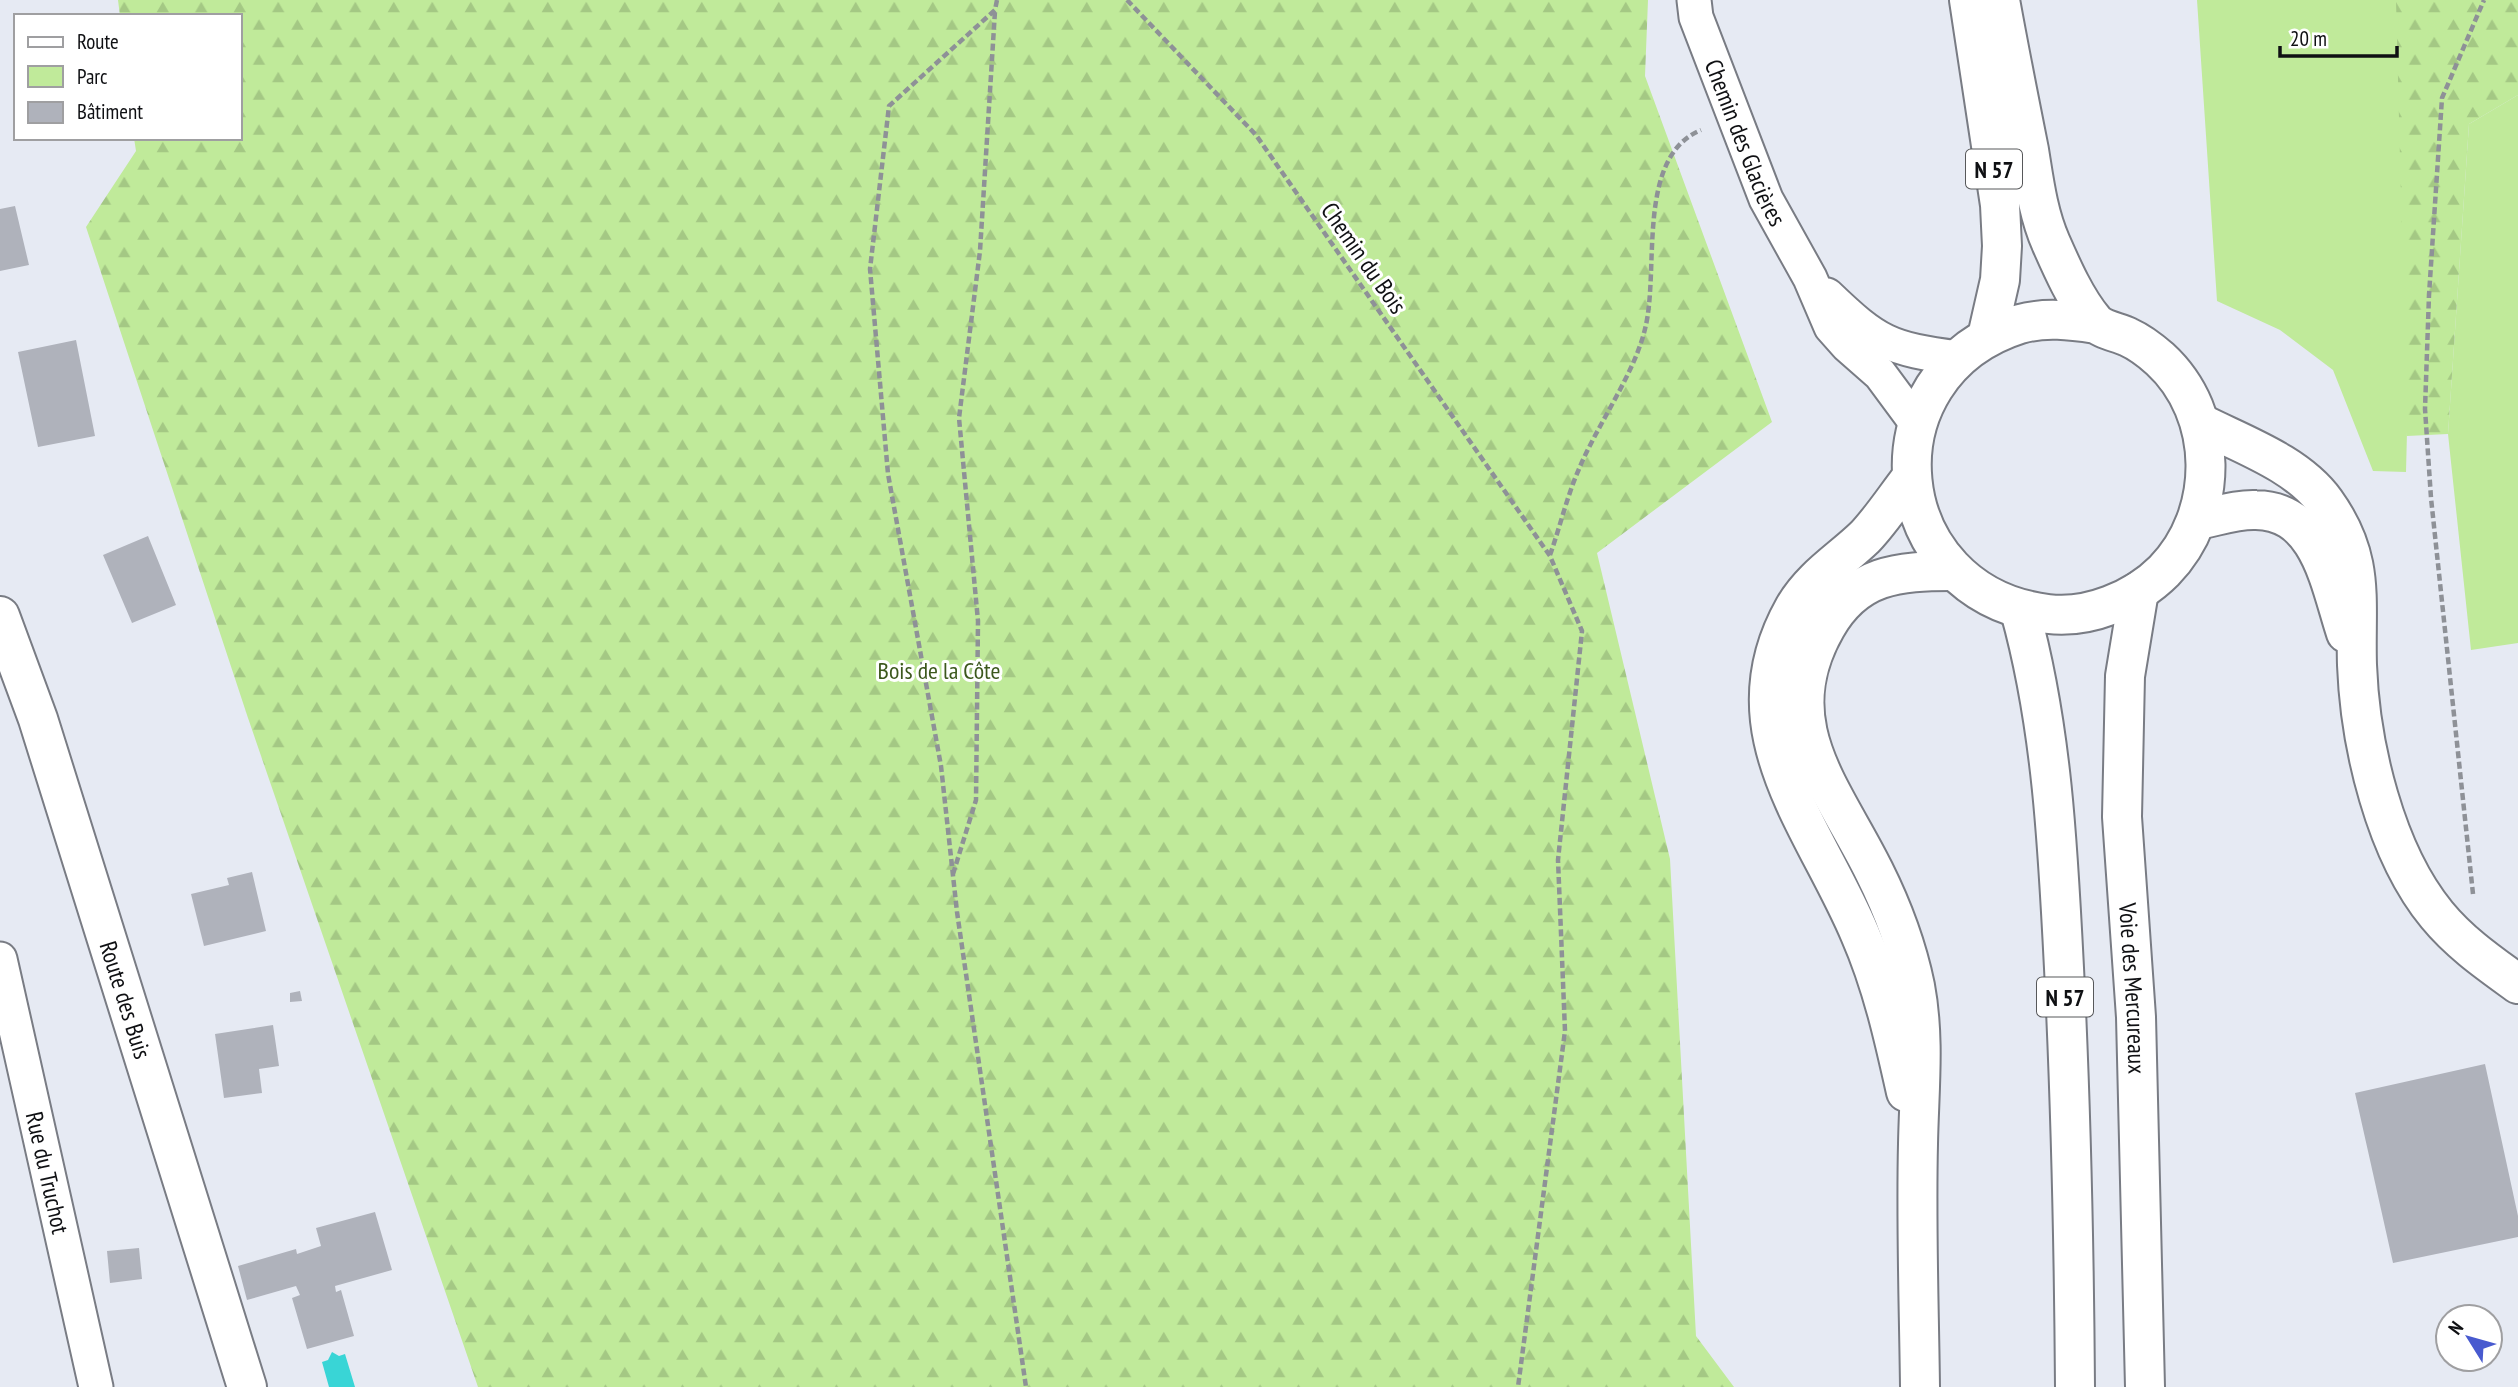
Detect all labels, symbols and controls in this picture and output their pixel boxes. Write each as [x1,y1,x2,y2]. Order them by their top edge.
legend [14,14,242,140]
scale bar [2280,14,2397,58]
text: 20 m [2290,25,2327,52]
text: Route [77,28,119,55]
street label: Chemin des Glacières [1698,55,1793,231]
text: Parc [77,63,108,90]
text: Bâtiment [77,98,143,125]
road number: N 57 [1966,150,2022,188]
street label: Chemin du Bois [1314,196,1414,320]
park label: Bois de la Côte [878,655,1000,686]
street label: Voie des Mercureaux [2112,901,2153,1074]
street label: Route des Buis [93,937,159,1062]
road number: N 57 [2037,978,2093,1016]
street label: Rue du Truchot [19,1109,77,1237]
north arrow [2434,1303,2504,1373]
text: N [2443,1316,2468,1339]

